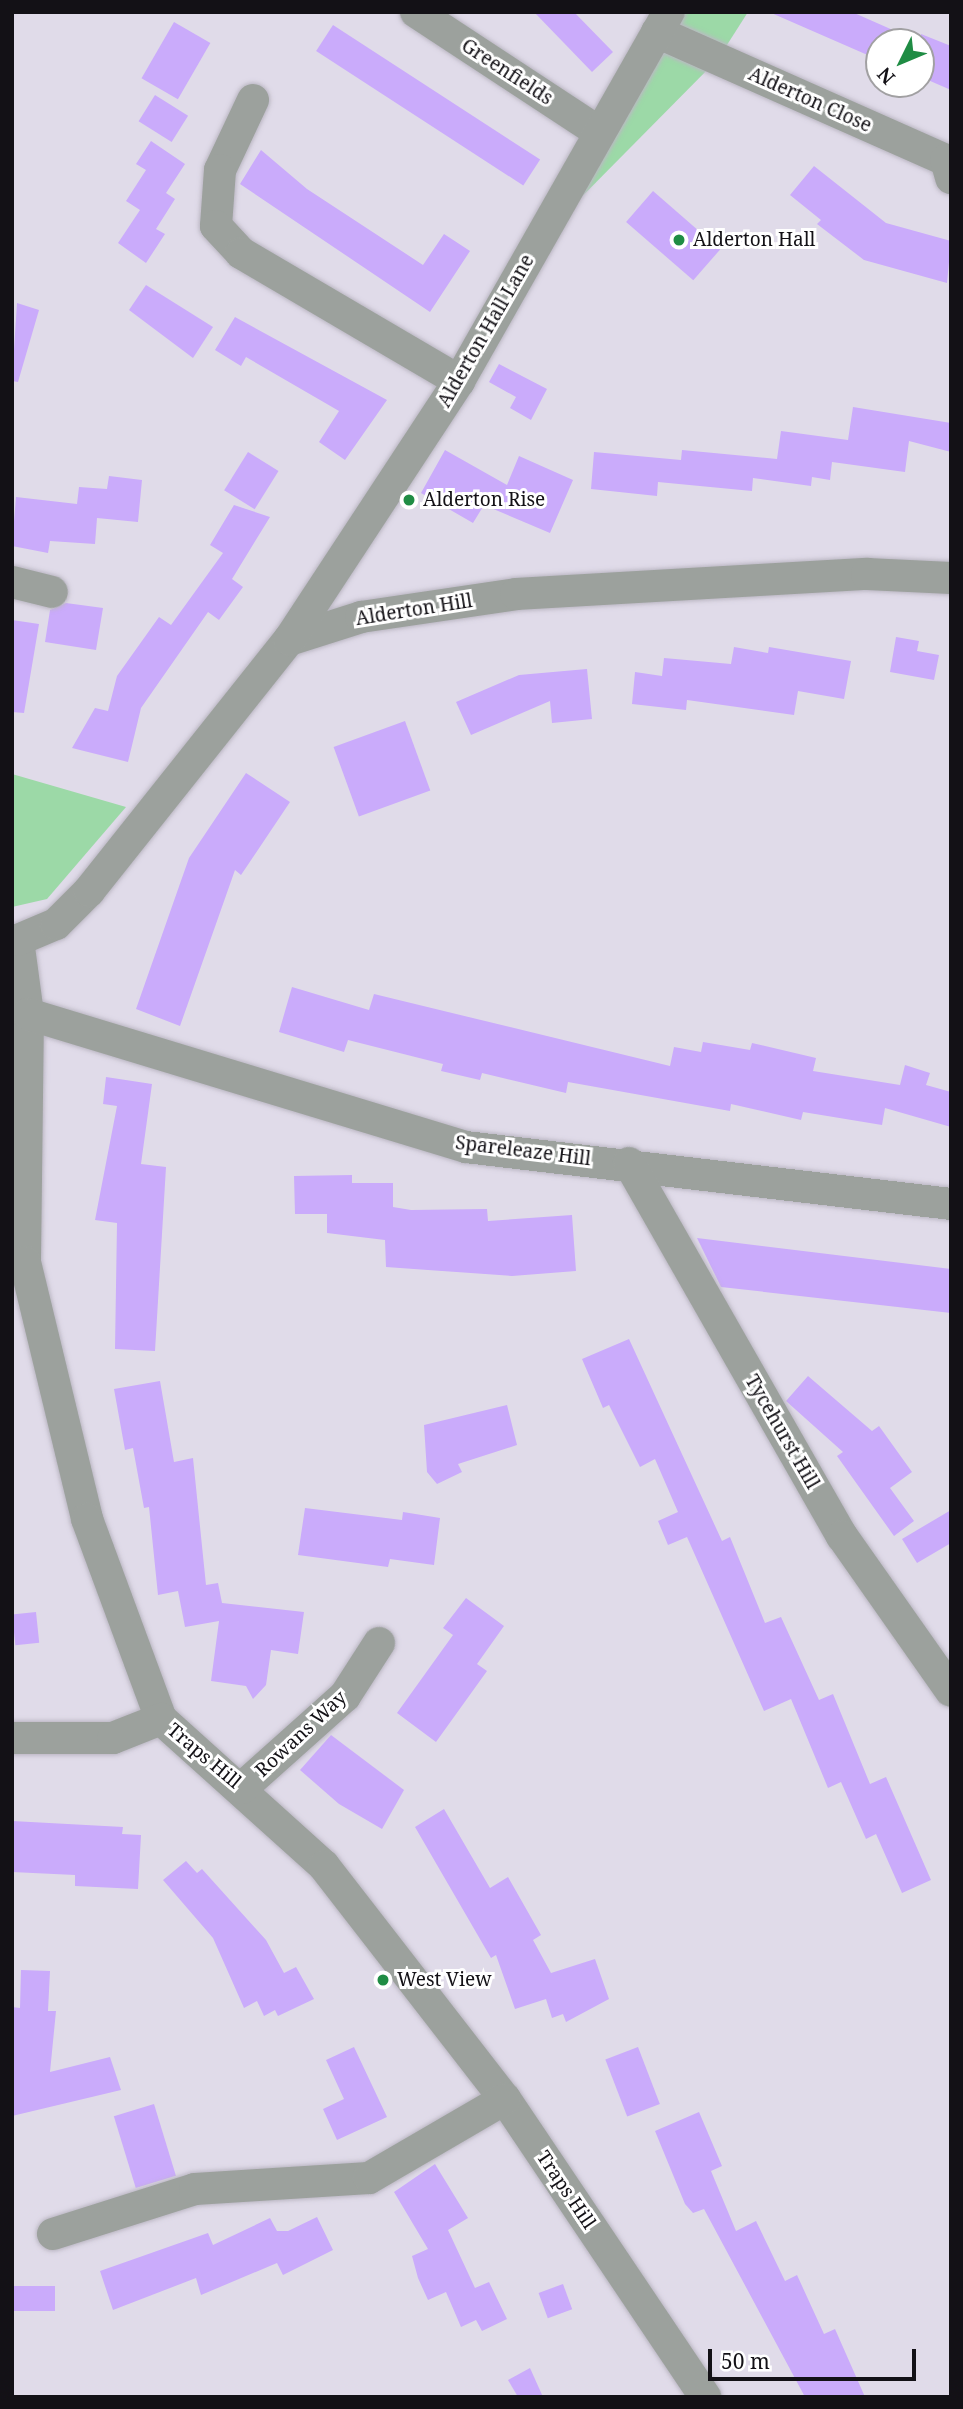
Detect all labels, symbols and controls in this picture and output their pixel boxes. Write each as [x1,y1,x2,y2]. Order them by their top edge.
north arrow [865,28,935,98]
street label: Greenfields [457,34,557,110]
text: N [871,62,901,90]
street label: Alderton Close [745,63,875,137]
place label: Alderton Hall [693,229,815,251]
marker: Alderton Hall [671,232,687,248]
street label: Alderton Hall Lane [433,251,539,411]
place label: Alderton Rise [423,489,545,511]
marker: Alderton Rise [401,492,417,508]
street label: Alderton Hill [354,590,474,630]
street label: Spareleaze Hill [454,1131,592,1171]
street label: Tycehurst Hill [740,1371,824,1493]
street label: Rowans Way [251,1686,351,1782]
street label: Traps Hill [163,1719,245,1793]
place label: West View [397,1969,492,1991]
marker: West View [375,1972,391,1988]
street label: Traps Hill [532,2147,600,2233]
scale bar [711,2336,919,2380]
text: 50 m [721,2347,770,2375]

